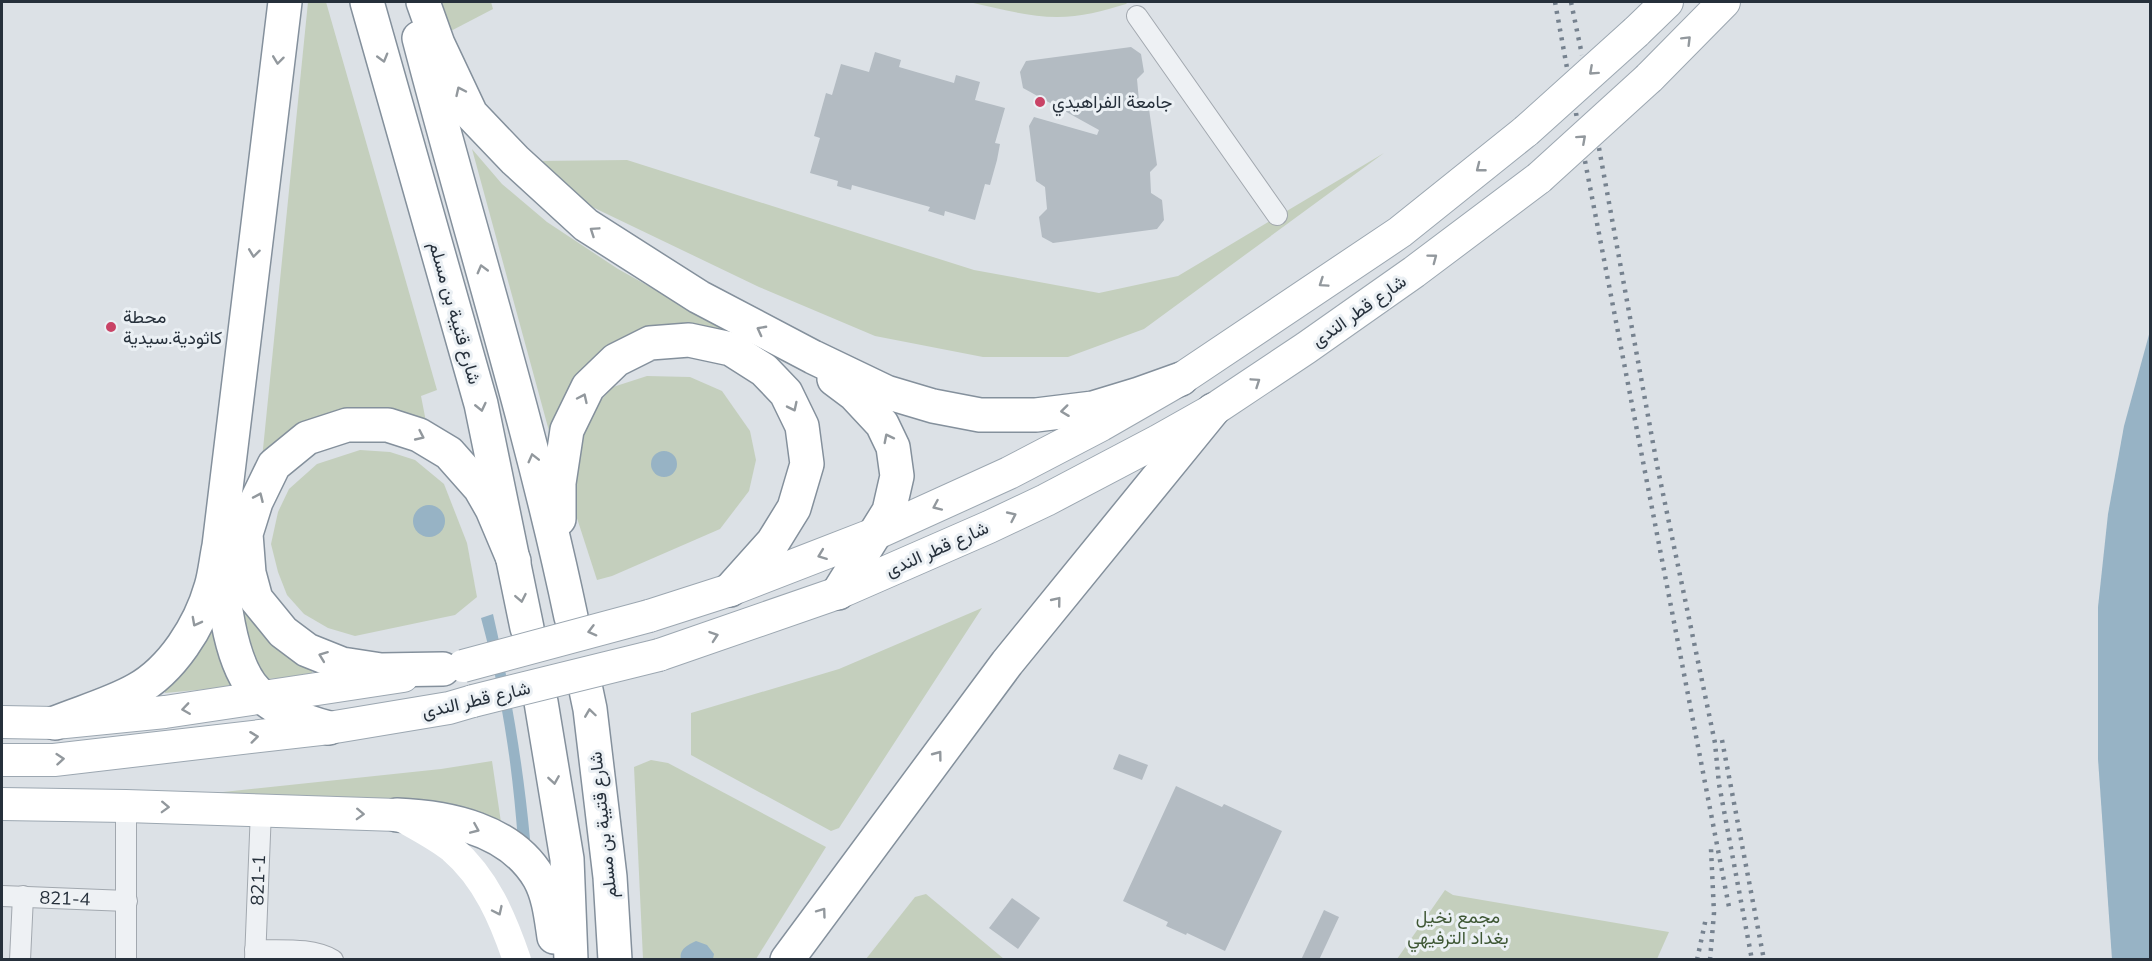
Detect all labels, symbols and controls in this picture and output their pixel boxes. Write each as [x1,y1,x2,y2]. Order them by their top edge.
one-way arrow [1679,36,1690,47]
one-way arrow [376,52,388,63]
one-way arrow [272,55,285,64]
one-way arrow [1589,64,1599,75]
one-way arrow [456,86,468,97]
place label: جامعة الفراهيدي [1052,90,1172,117]
marker: جامعة الفراهيدي [1033,95,1047,109]
one-way arrow [1575,135,1586,146]
one-way arrow [1476,160,1487,171]
one-way arrow [589,227,600,238]
street label: شارع قتيبة بن مسلم [423,239,487,387]
one-way arrow [249,249,261,258]
one-way arrow [1426,254,1437,265]
one-way arrow [477,265,489,275]
street label: شارع قطر الندى [1307,269,1411,353]
one-way arrow [1319,276,1330,287]
place label: محطة كاثودية.سيدية [123,305,222,349]
marker: محطة كاثودية.سيدية [104,320,118,334]
one-way arrow [757,326,768,337]
one-way arrow [1249,378,1260,389]
one-way arrow [575,393,587,404]
one-way arrow [786,401,798,412]
one-way arrow [474,402,487,412]
one-way arrow [1060,404,1069,417]
one-way arrow [413,429,424,441]
one-way arrow [884,433,896,444]
one-way arrow [527,453,540,463]
one-way arrow [252,493,264,504]
one-way arrow [932,498,943,510]
one-way arrow [1005,512,1016,524]
street label: شارع قطر الندى [882,516,992,582]
one-way arrow [818,547,828,560]
one-way arrow [514,593,527,603]
one-way arrow [1049,597,1060,608]
one-way arrow [192,616,203,626]
one-way arrow [587,624,598,636]
one-way arrow [708,630,719,643]
one-way arrow [318,651,329,664]
street label: شارع قطر الندى [419,676,533,724]
one-way arrow [182,702,191,714]
one-way arrow [585,709,597,718]
one-way arrow [249,731,258,744]
street label: شارع قتيبة بن مسلم [583,751,623,899]
one-way arrow [930,751,941,762]
one-way arrow [55,753,64,766]
one-way arrow [548,776,560,785]
one-way arrow [160,801,169,813]
one-way arrow [355,807,364,820]
one-way arrow [469,822,480,834]
street label: 821-1 [245,854,270,906]
street label: 821-4 [39,886,91,911]
one-way arrow [490,905,502,916]
park label: مجمع نخيل بغداد الترفيهي [1407,905,1509,953]
one-way arrow [815,908,826,919]

